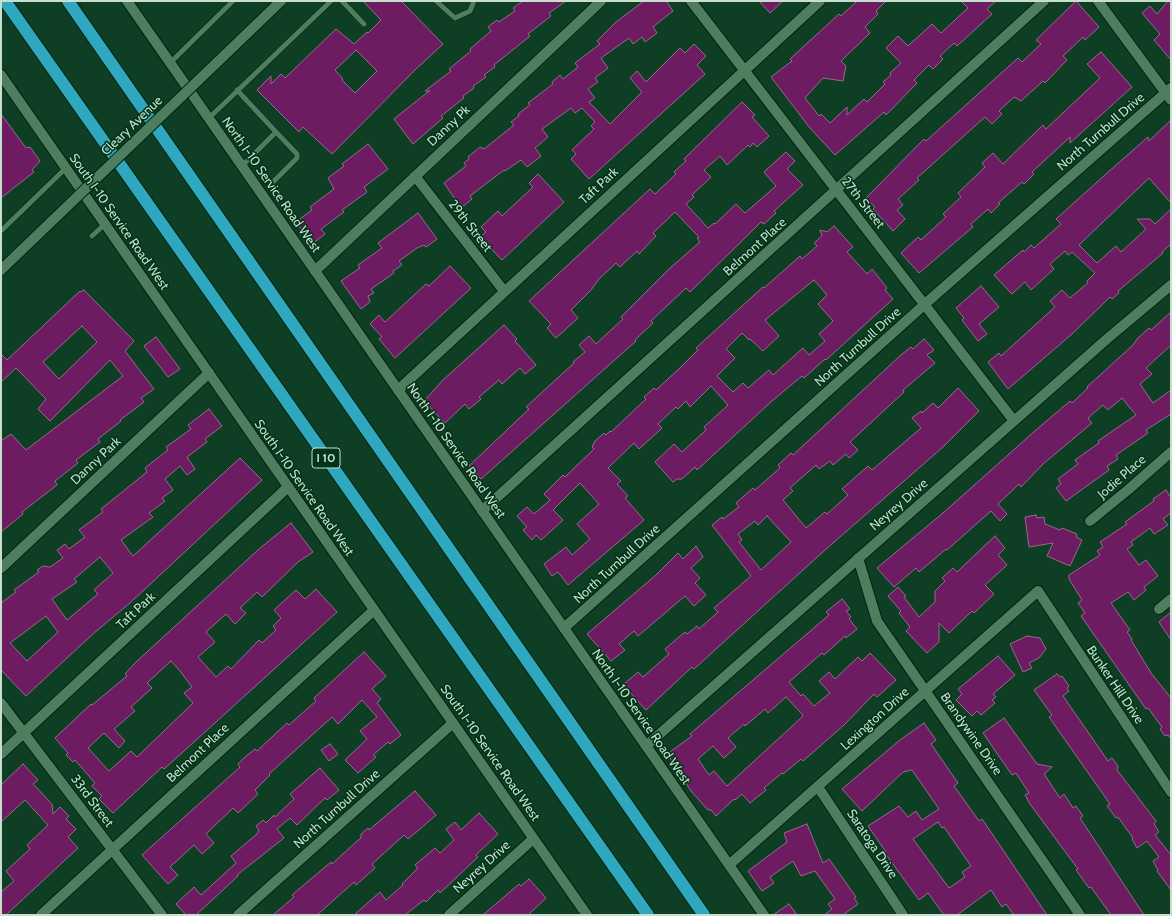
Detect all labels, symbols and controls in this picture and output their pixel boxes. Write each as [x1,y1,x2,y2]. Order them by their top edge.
street label: North Turnbull Drive [1054,90,1148,174]
street label: Cleary Avenue [98,93,166,159]
street label: Danny Pk [424,102,474,150]
street label: North I-10 Service Road West [218,114,324,256]
street label: South I-10 Service Road West [66,151,172,293]
street label: Taft Park [576,164,622,208]
street label: 27th Street [838,174,888,232]
street label: 29th Street [445,197,495,255]
street label: Belmont Place [720,215,790,279]
street label: North Turnbull Drive [812,304,904,390]
street label: North I-10 Service Road West [403,380,509,522]
street label: South I-10 Service Road West [251,417,357,559]
street label: Danny Park [68,434,124,488]
road number: I 10 [312,448,340,468]
street label: Jodie Place [1095,452,1149,502]
street label: Neyrey Drive [867,476,931,534]
street label: North Turnbull Drive [571,521,663,607]
street label: Taft Park [113,589,159,633]
street label: Bunker Hill Drive [1083,643,1147,727]
street label: North I-10 Service Road West [588,646,694,788]
street label: South I-10 Service Road West [437,682,543,824]
street label: Lexington Drive [838,684,912,754]
street label: Brandywine Drive [937,690,1005,778]
street label: Belmont Place [164,720,232,786]
street label: North Turnbull Drive [291,766,383,852]
street label: 33rd Street [67,772,117,830]
street label: Saratoga Drive [843,806,901,882]
street label: Neyrey Drive [450,837,514,897]

